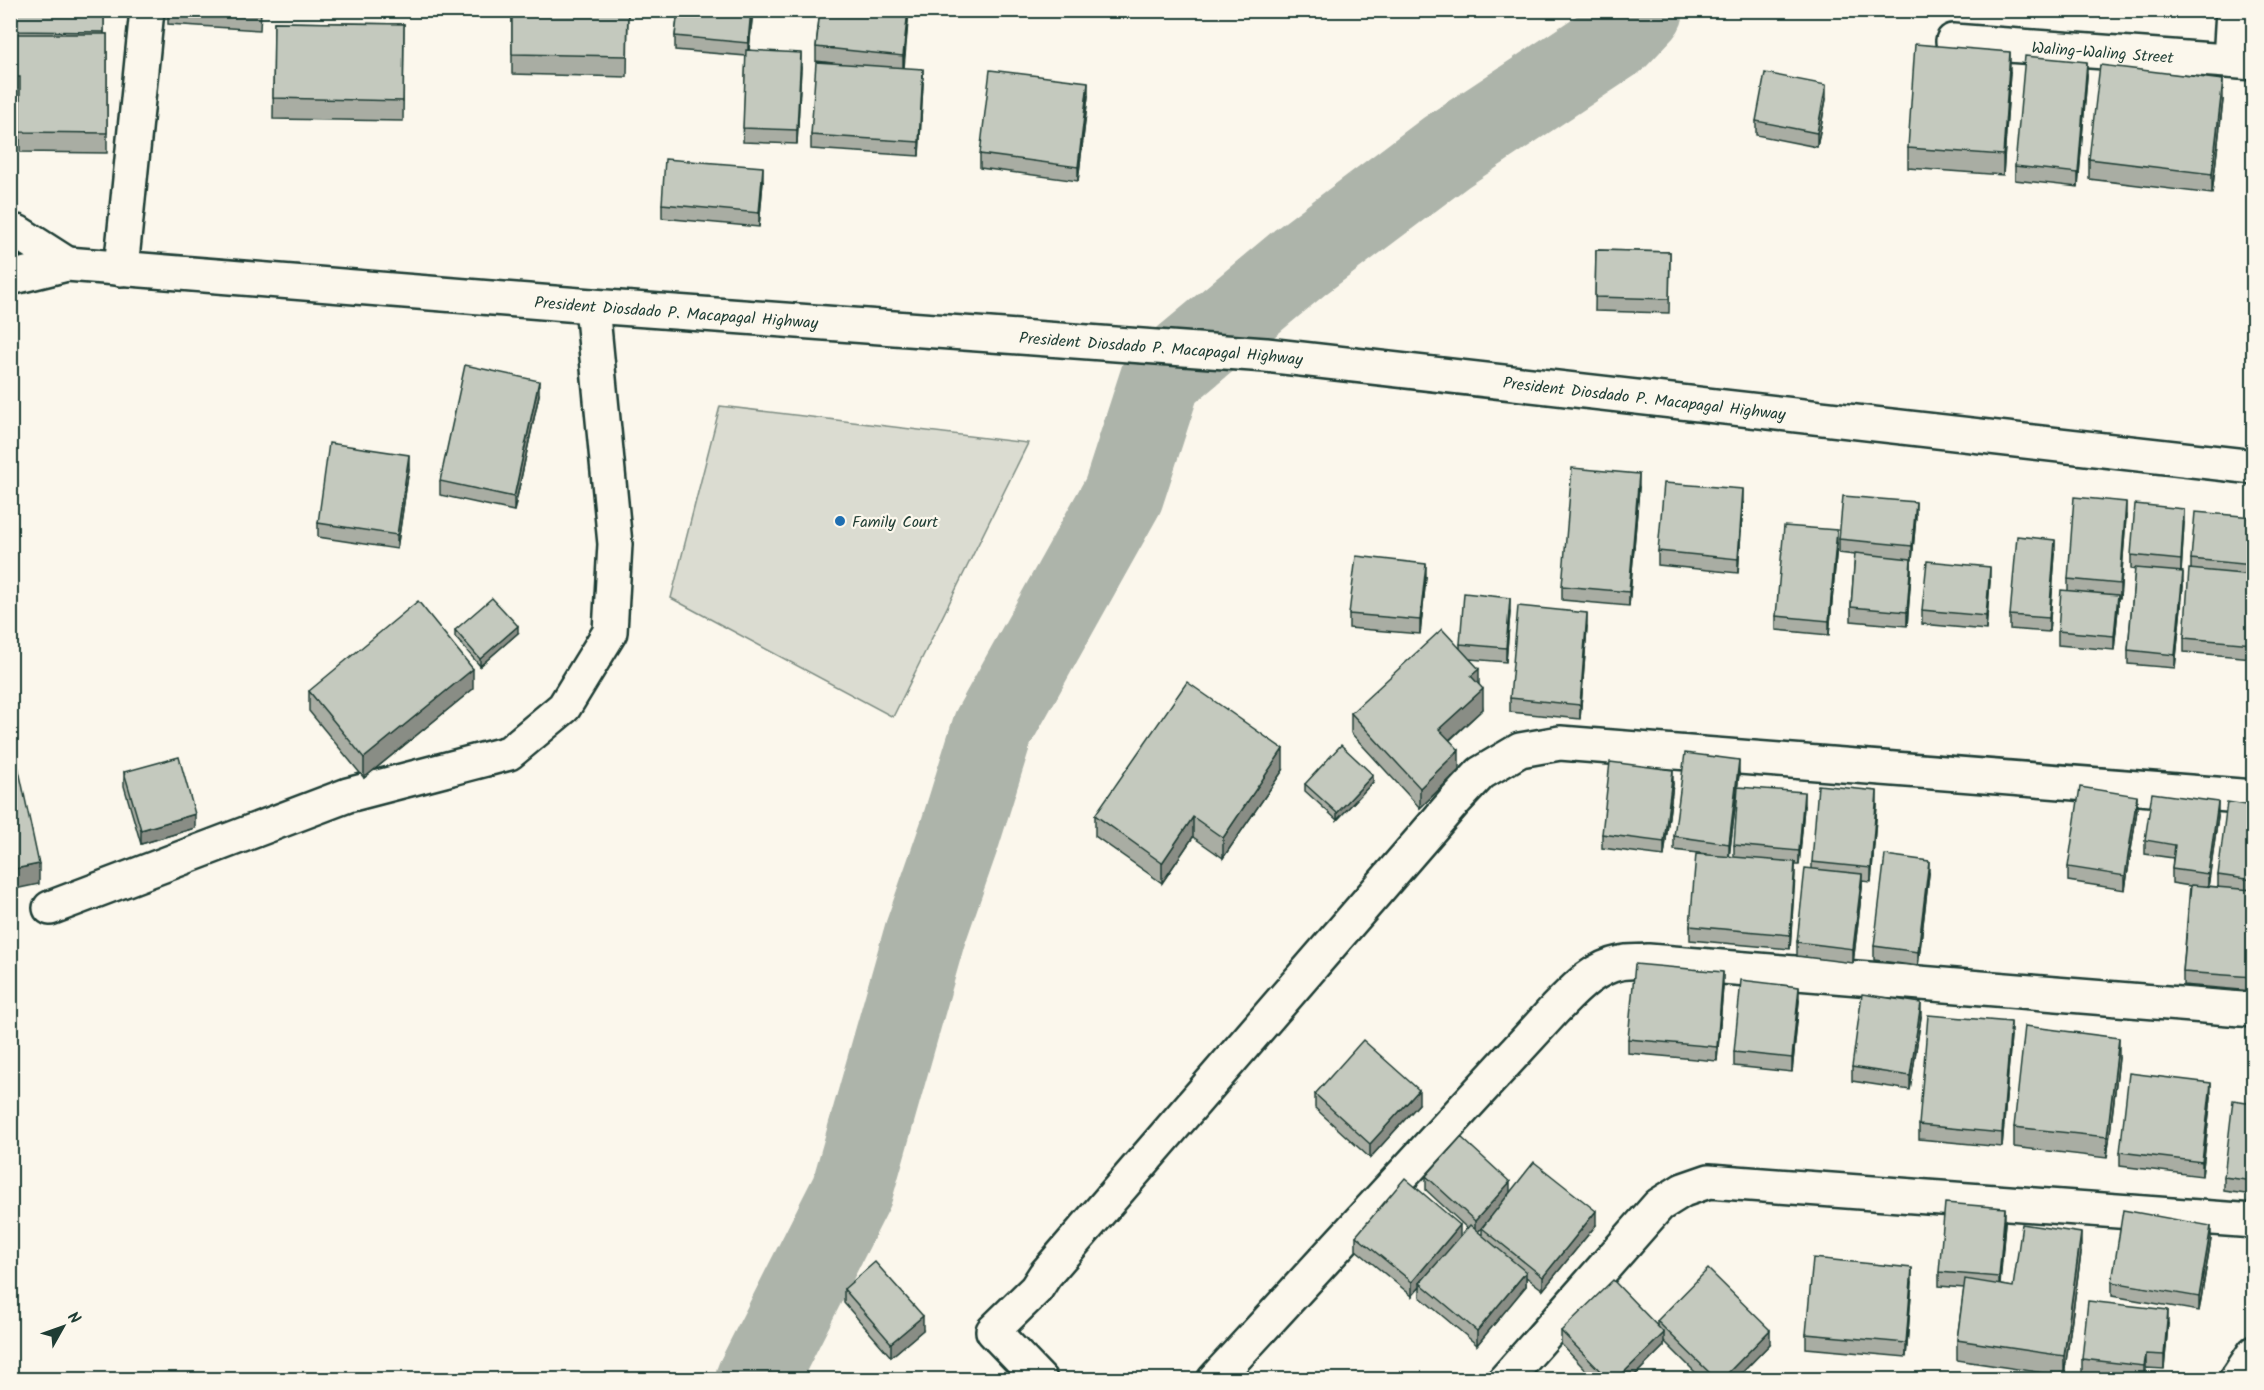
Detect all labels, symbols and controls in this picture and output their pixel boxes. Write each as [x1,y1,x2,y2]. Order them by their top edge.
street label: Waling-Waling Street [2031,36,2175,71]
street label: President Diosdado P. Macapagal Highway [533,290,820,336]
street label: President Diosdado P. Macapagal Highway [1018,326,1305,373]
street label: President Diosdado P. Macapagal Highway [1502,371,1787,428]
place label: Family Court [852,510,939,535]
marker: Family Court [833,514,847,528]
north arrow [33,1297,93,1357]
text: N [61,1306,86,1330]

